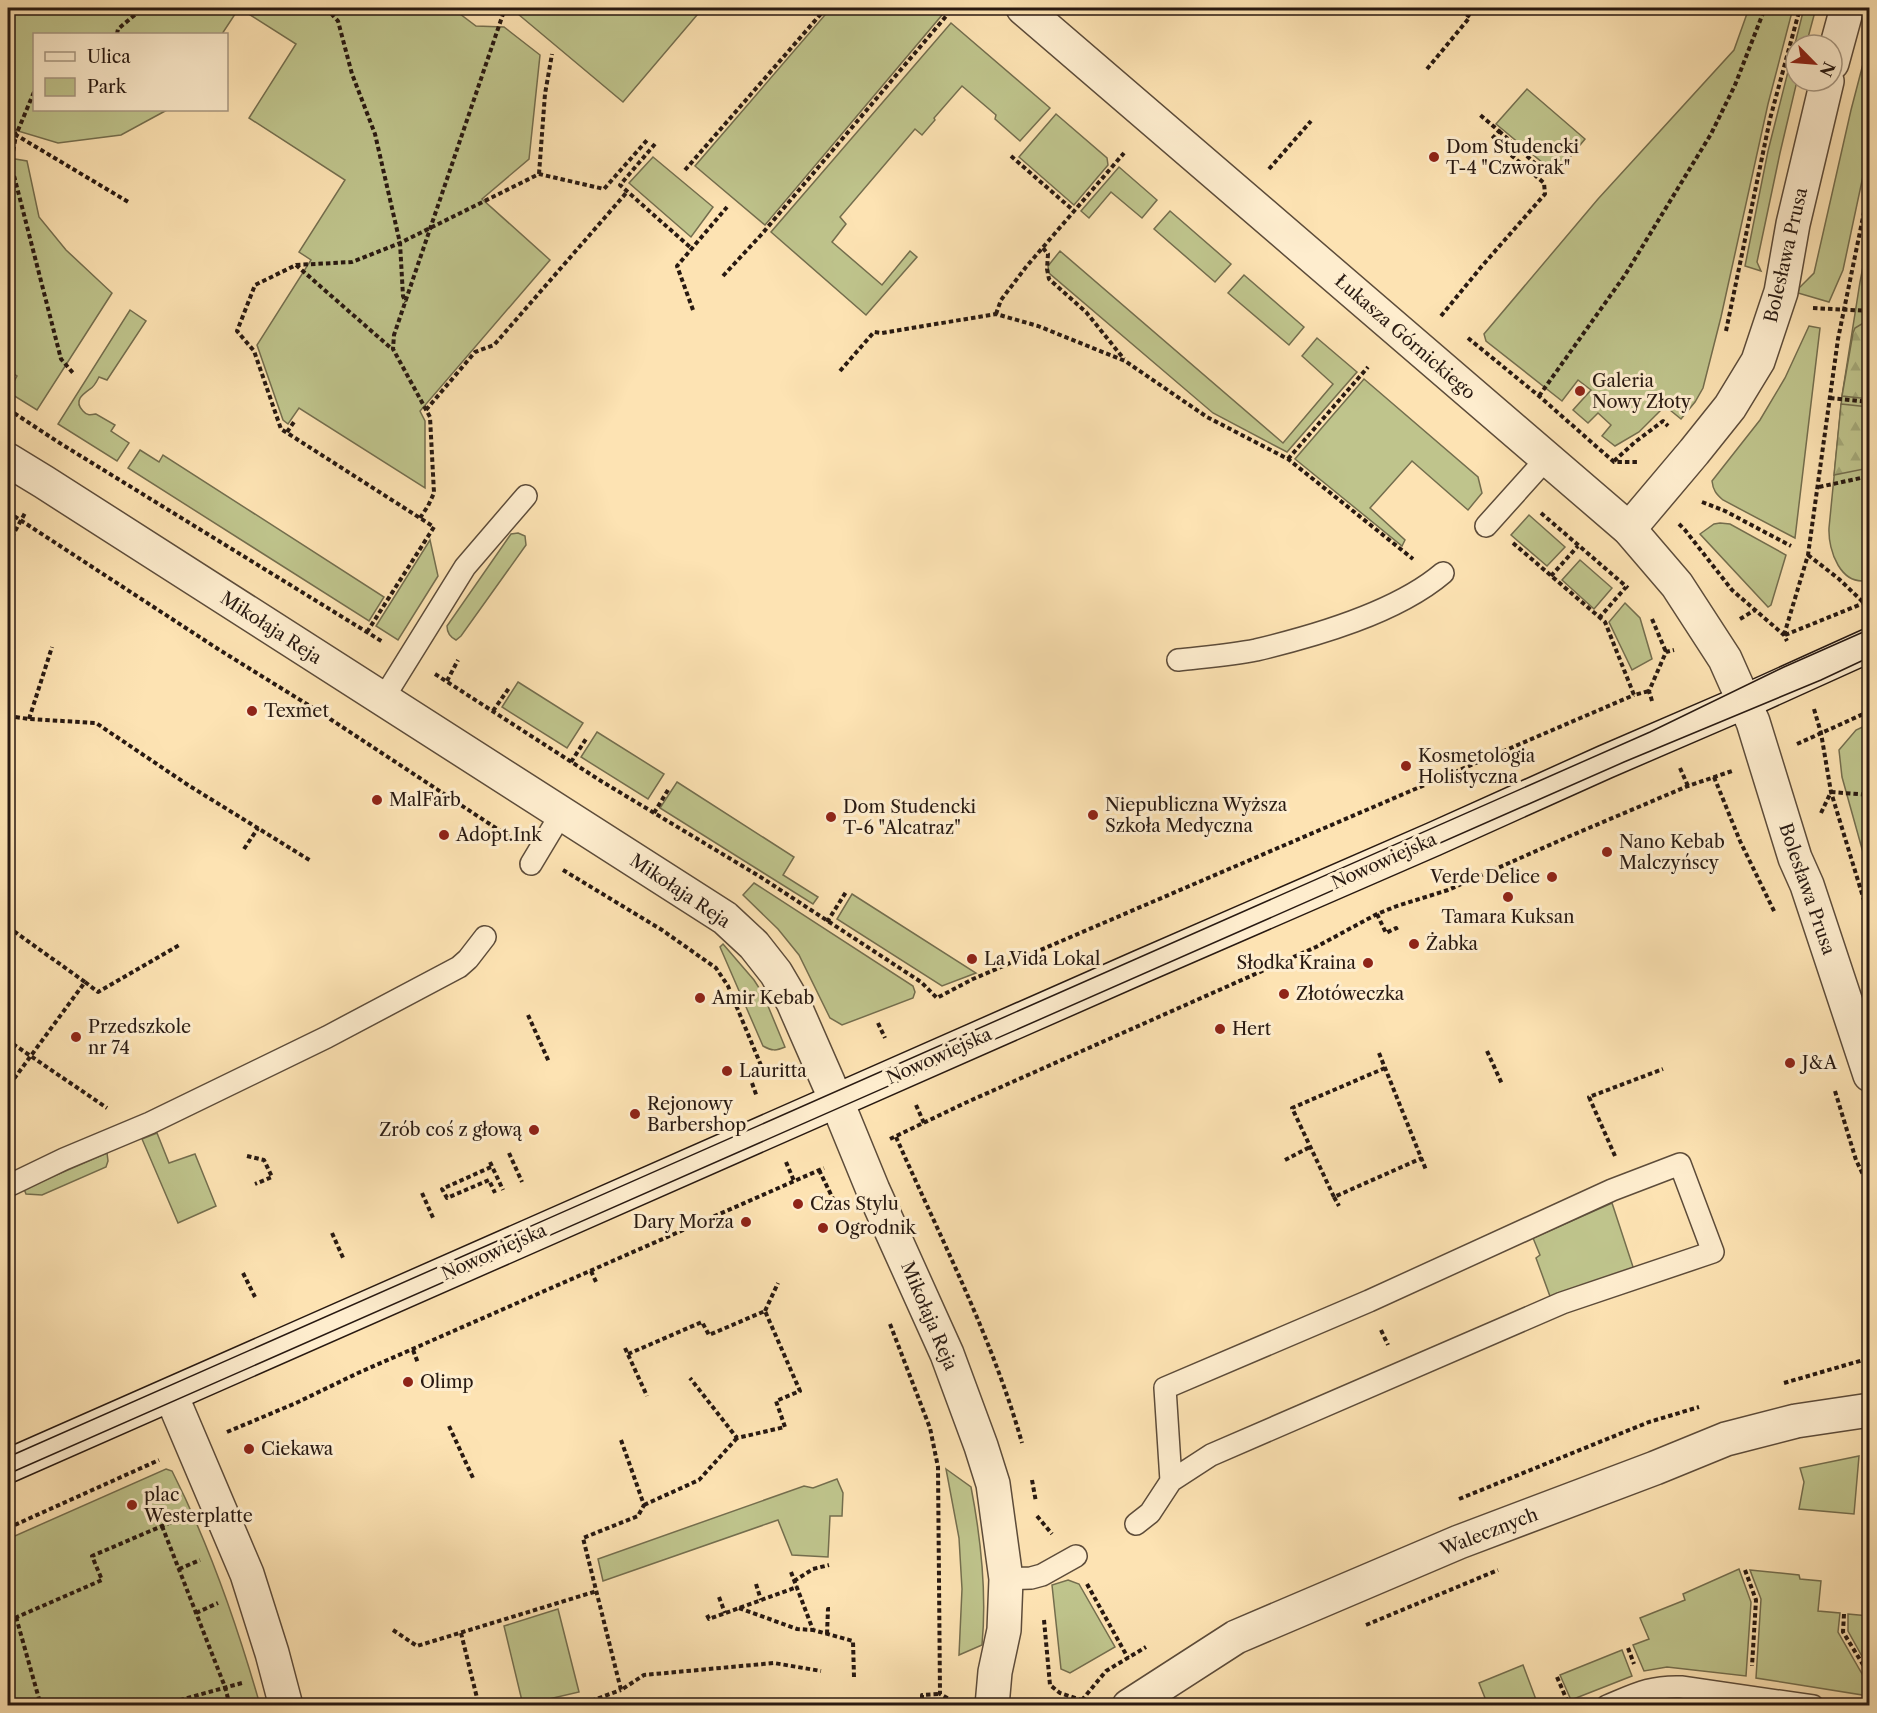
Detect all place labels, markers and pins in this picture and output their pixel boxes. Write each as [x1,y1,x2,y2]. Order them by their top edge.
place label: Dom Studencki T-4 "Czworak" [1446,136,1580,179]
marker: Dom Studencki T-4 "Czworak" [1427,150,1441,164]
place label: Galeria Nowy Złoty [1592,370,1692,413]
marker: Galeria Nowy Złoty [1573,384,1587,398]
place label: Texmet [264,700,329,722]
marker: Texmet [245,704,259,718]
place label: Kosmetologia Holistyczna [1418,745,1536,788]
marker: Kosmetologia Holistyczna [1399,759,1413,773]
place label: MalFarb [389,789,461,811]
marker: MalFarb [370,793,384,807]
place label: Niepubliczna Wyższa Szkoła Medyczna [1105,794,1288,837]
place label: Dom Studencki T-6 "Alcatraz" [843,796,977,839]
marker: Niepubliczna Wyższa Szkoła Medyczna [1086,808,1100,822]
marker: Dom Studencki T-6 "Alcatraz" [824,810,838,824]
place label: Adopt.Ink [455,824,543,846]
marker: Adopt.Ink [437,828,451,842]
place label: Nano Kebab Malczyńscy [1619,831,1725,874]
marker: Nano Kebab Malczyńscy [1600,845,1614,859]
place label: Verde Delice [1429,866,1540,888]
marker: Verde Delice [1545,870,1559,884]
marker: Tamara Kuksan [1501,890,1515,904]
place label: Tamara Kuksan [1441,906,1575,928]
place label: Żabka [1426,932,1479,955]
marker: Żabka [1407,937,1421,951]
place label: La Vida Lokal [984,948,1100,970]
marker: La Vida Lokal [965,952,979,966]
place label: Słodka Kraina [1236,952,1356,974]
marker: Słodka Kraina [1361,956,1375,970]
place label: Złotóweczka [1296,983,1405,1005]
place label: Amir Kebab [711,987,815,1009]
marker: Złotóweczka [1277,987,1291,1001]
marker: Amir Kebab [693,991,707,1005]
place label: Przedszkole nr 74 [88,1016,191,1059]
place label: Hert [1232,1018,1272,1040]
marker: Hert [1213,1022,1227,1036]
marker: Przedszkole nr 74 [69,1030,83,1044]
place label: J&A [1799,1052,1838,1074]
marker: J&A [1783,1056,1797,1070]
place label: Lauritta [739,1060,807,1082]
marker: Lauritta [720,1064,734,1078]
place label: Rejonowy Barbershop [647,1093,746,1136]
marker: Rejonowy Barbershop [628,1107,642,1121]
place label: Zrób coś z głową [379,1119,522,1141]
marker: Zrób coś z głową [527,1123,541,1137]
place label: Czas Stylu [810,1193,899,1215]
marker: Czas Stylu [791,1197,805,1211]
place label: Dary Morza [633,1211,735,1233]
marker: Dary Morza [739,1215,753,1229]
place label: Ogrodnik [835,1217,917,1239]
marker: Ogrodnik [816,1221,830,1235]
place label: Olimp [420,1371,474,1393]
marker: Olimp [401,1375,415,1389]
place label: Ciekawa [261,1438,334,1460]
marker: Ciekawa [242,1442,256,1456]
place label: plac Westerplatte [143,1484,253,1527]
marker: plac Westerplatte [125,1498,139,1512]

